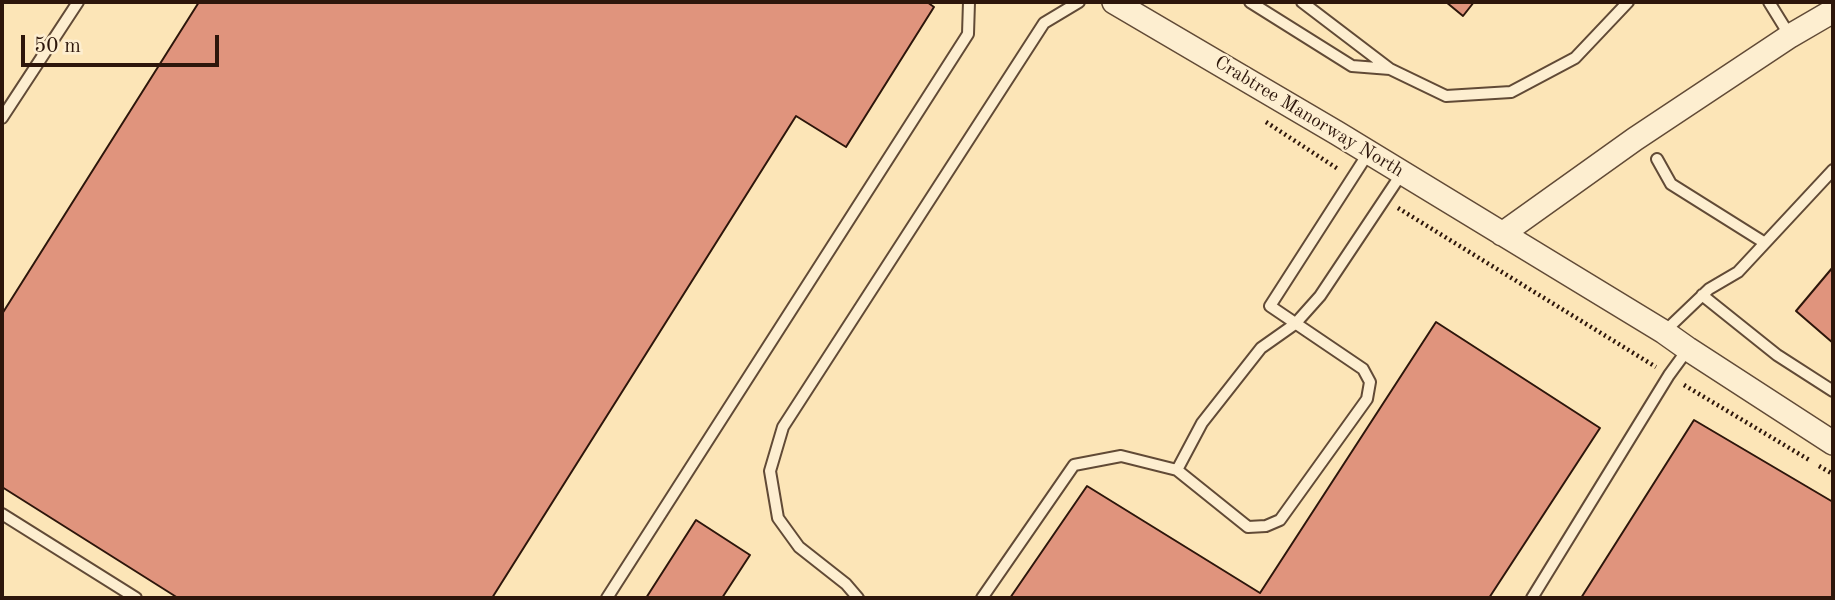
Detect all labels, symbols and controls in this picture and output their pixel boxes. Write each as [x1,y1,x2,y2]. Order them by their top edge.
scale bar [24,21,222,65]
text: 50 m [34,36,81,57]
street label: Crabtree Manorway North [1210,51,1408,183]

